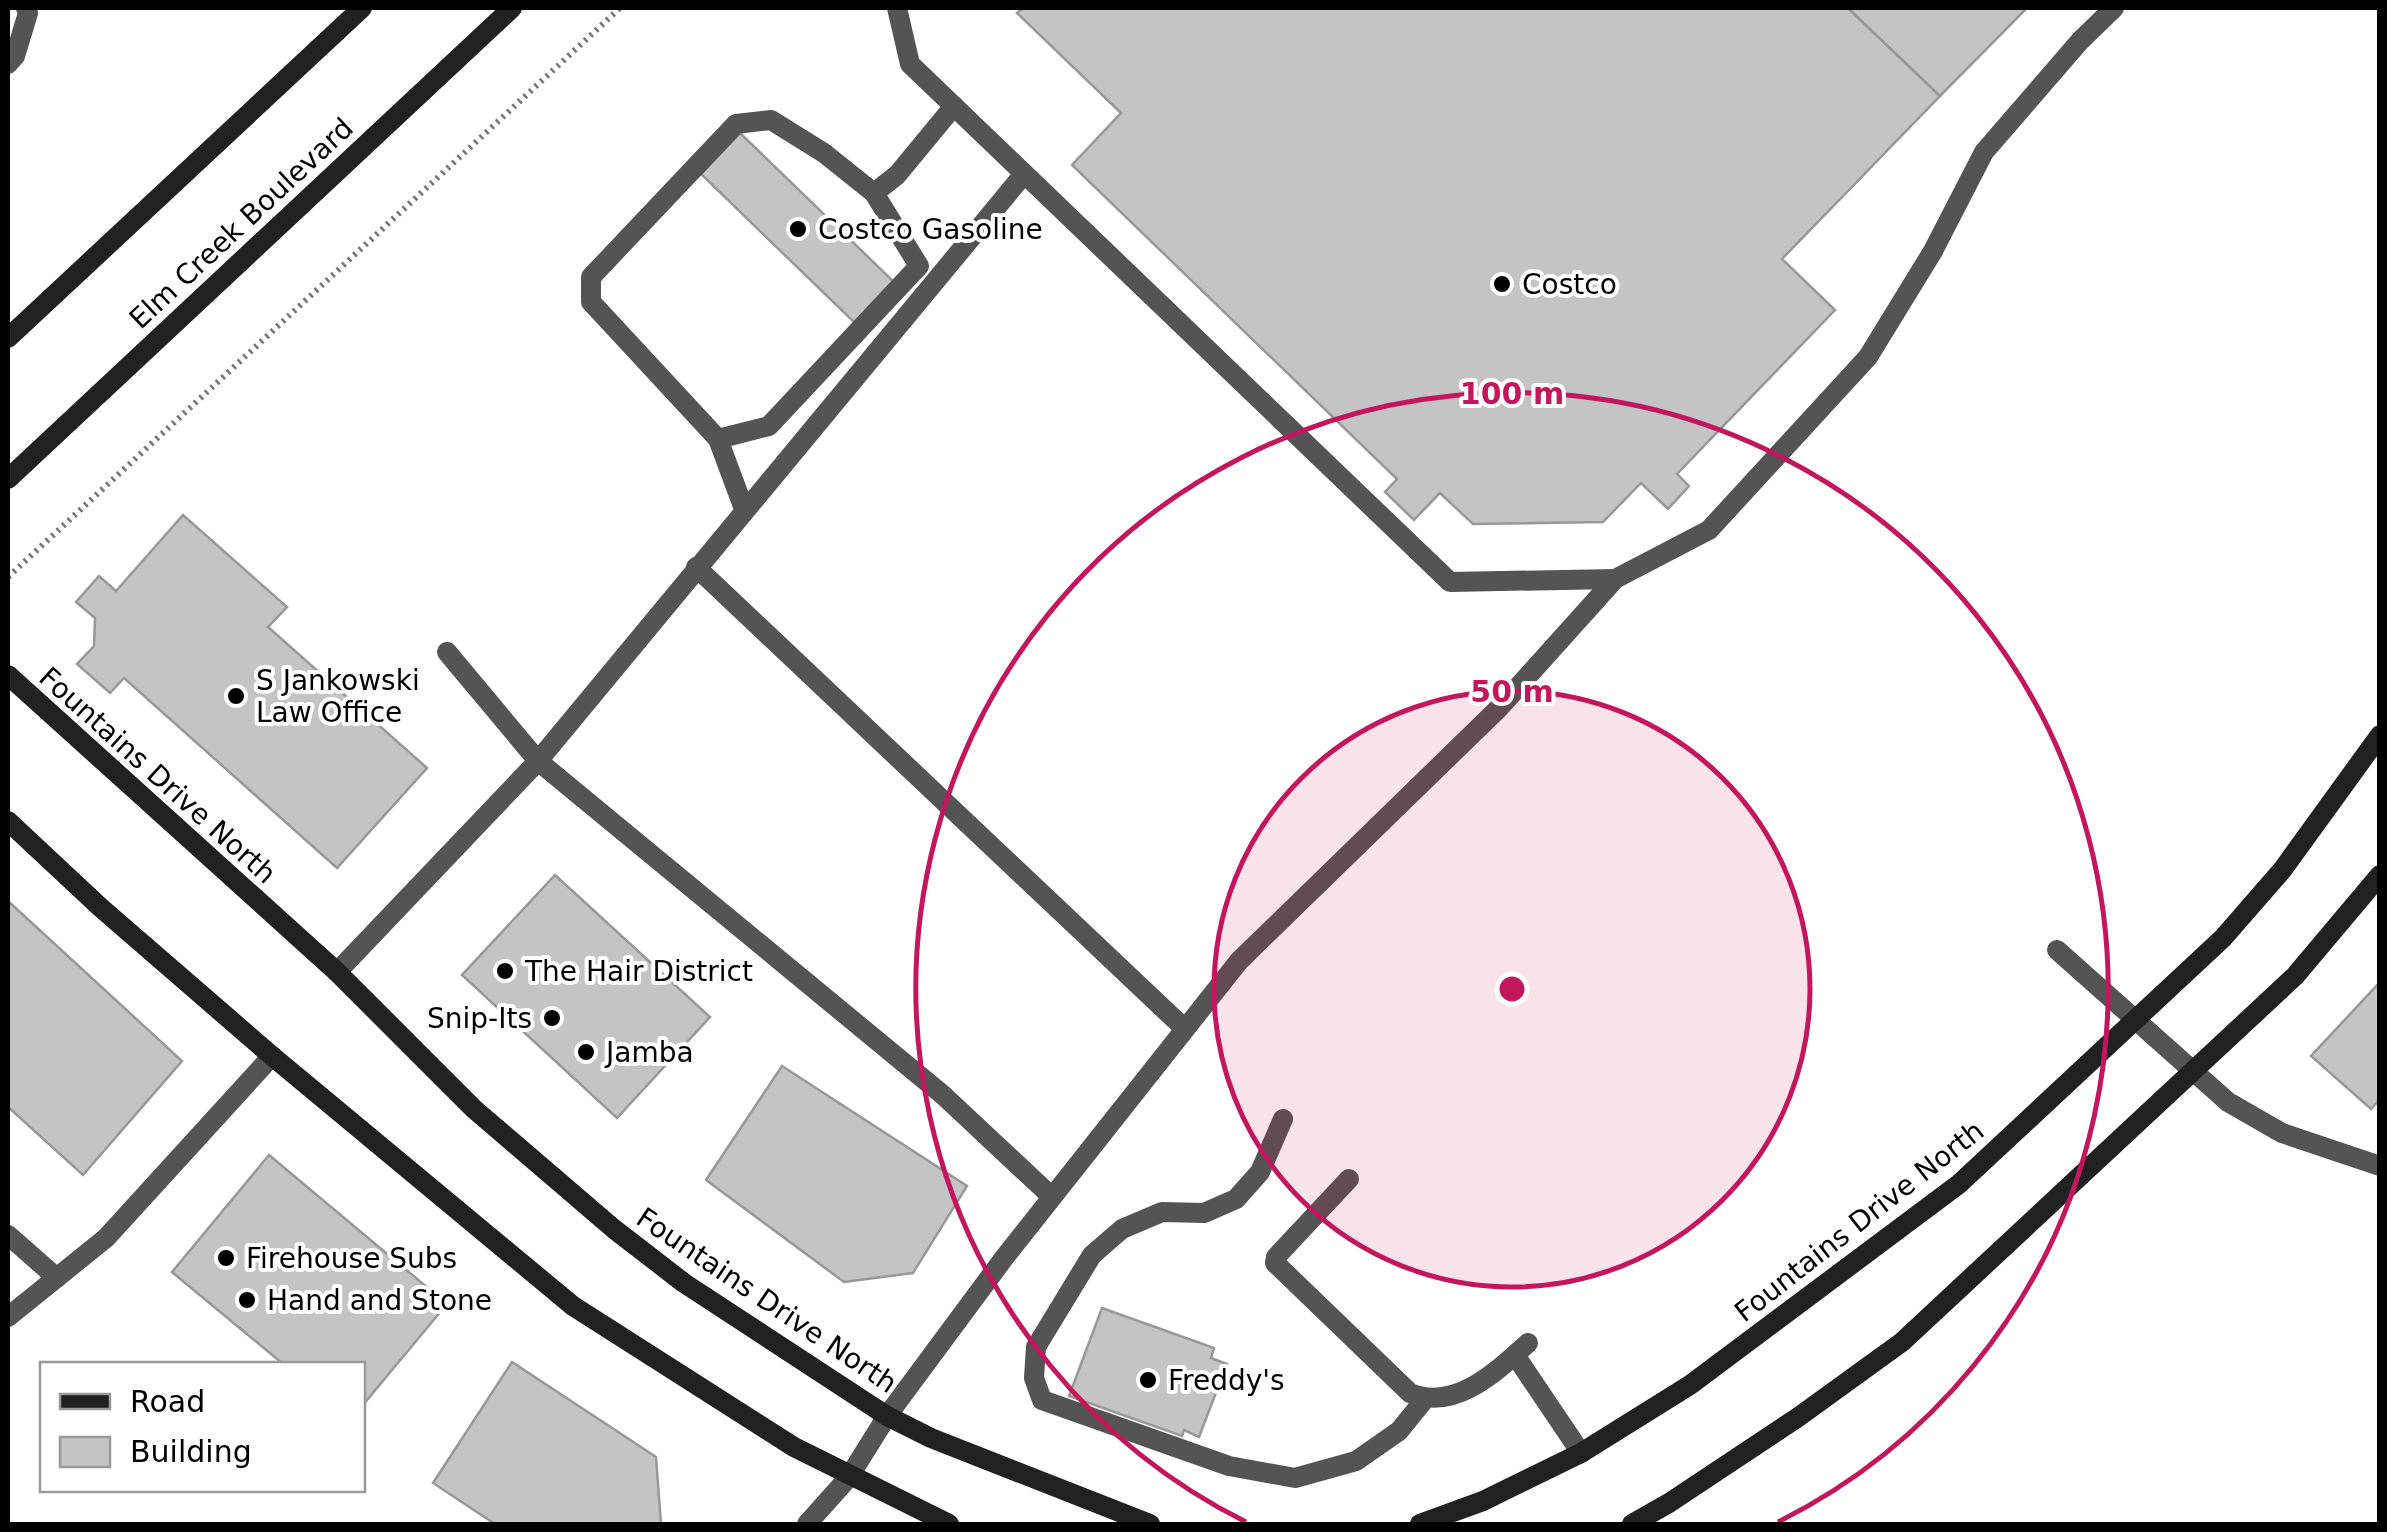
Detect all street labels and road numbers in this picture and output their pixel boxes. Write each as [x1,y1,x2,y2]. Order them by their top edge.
street label: Elm Creek Boulevard [123,111,360,335]
street label: Fountains Drive North [33,660,283,890]
street label: Fountains Drive North [1728,1114,1990,1329]
street label: Fountains Drive North [630,1201,903,1400]

